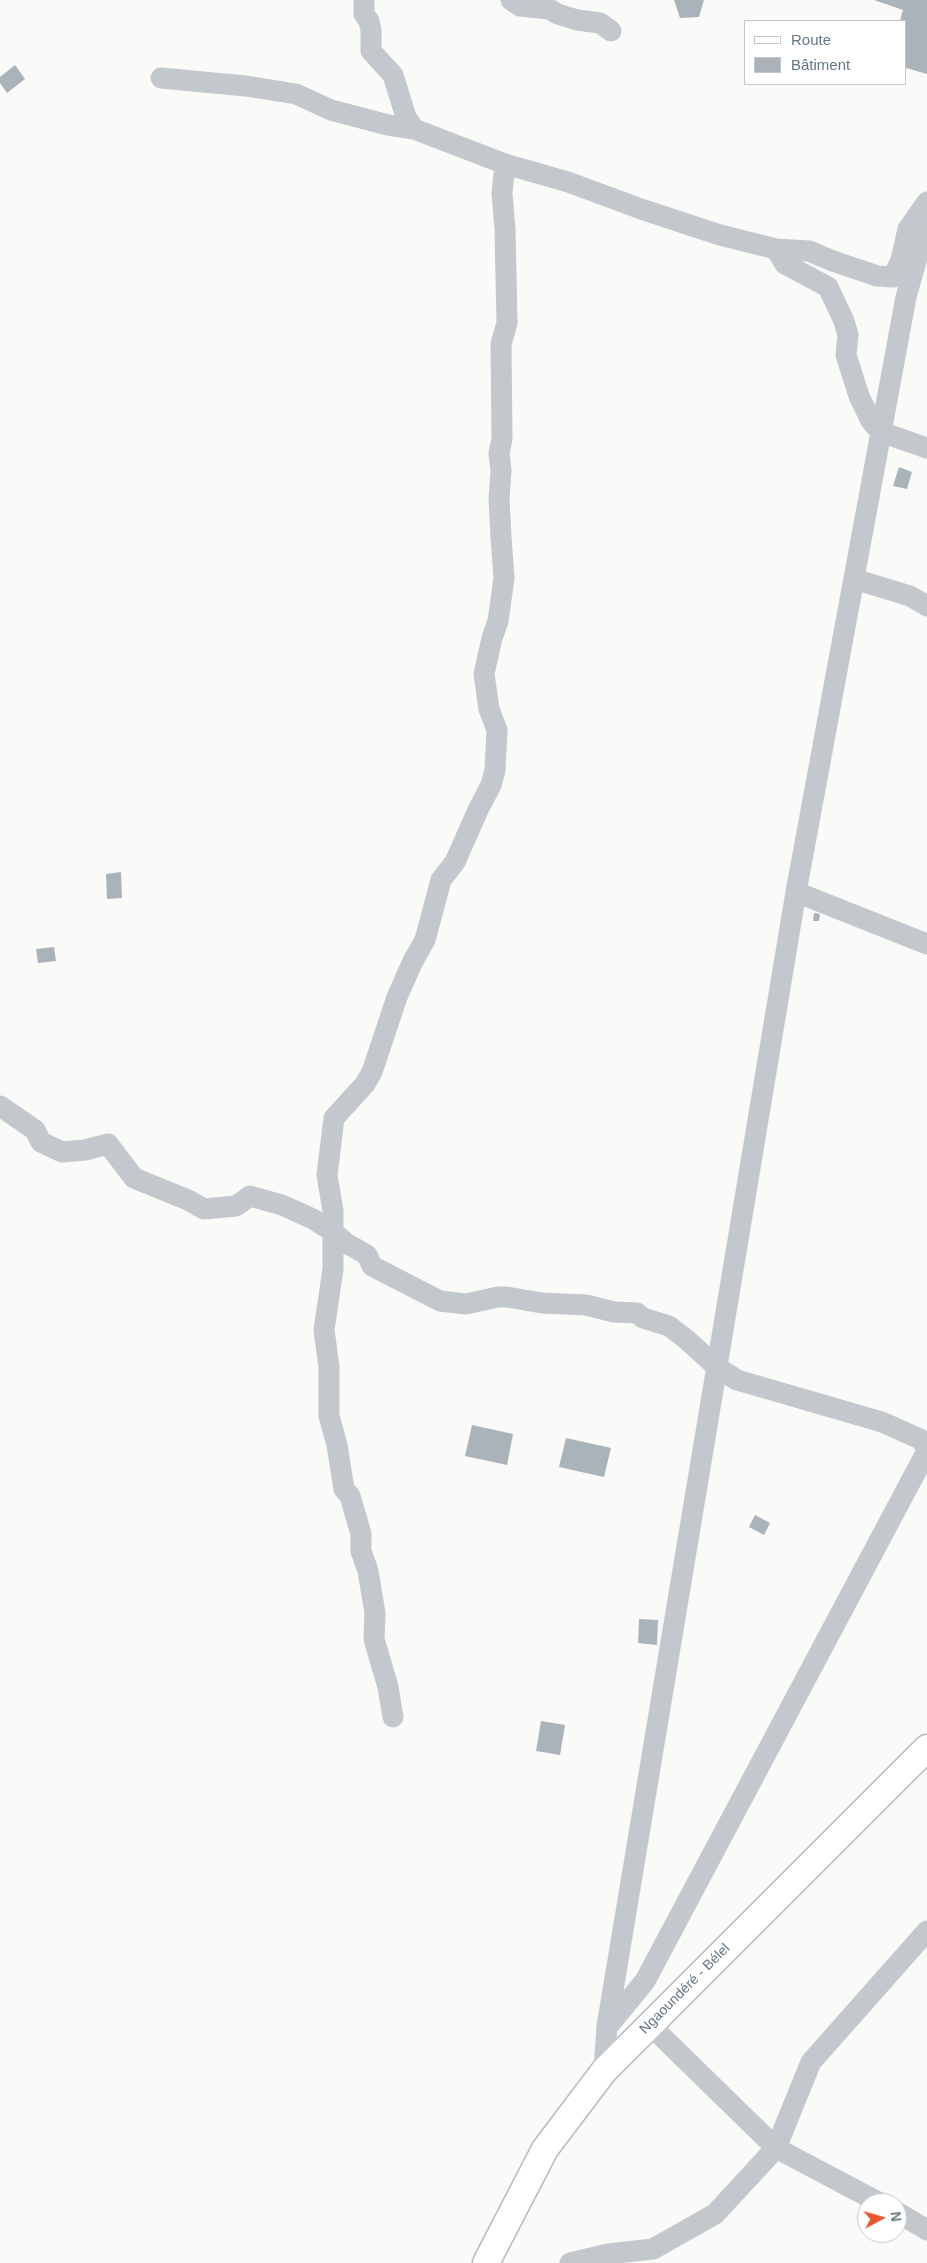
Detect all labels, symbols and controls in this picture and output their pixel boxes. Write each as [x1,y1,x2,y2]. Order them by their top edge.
legend [744,20,907,85]
text: Route [791,31,831,48]
text: Bâtiment [791,56,850,73]
street label: Ngaoundéré - Bélel [636,1940,734,2038]
north arrow [857,2193,907,2243]
text: N [887,2211,904,2222]

